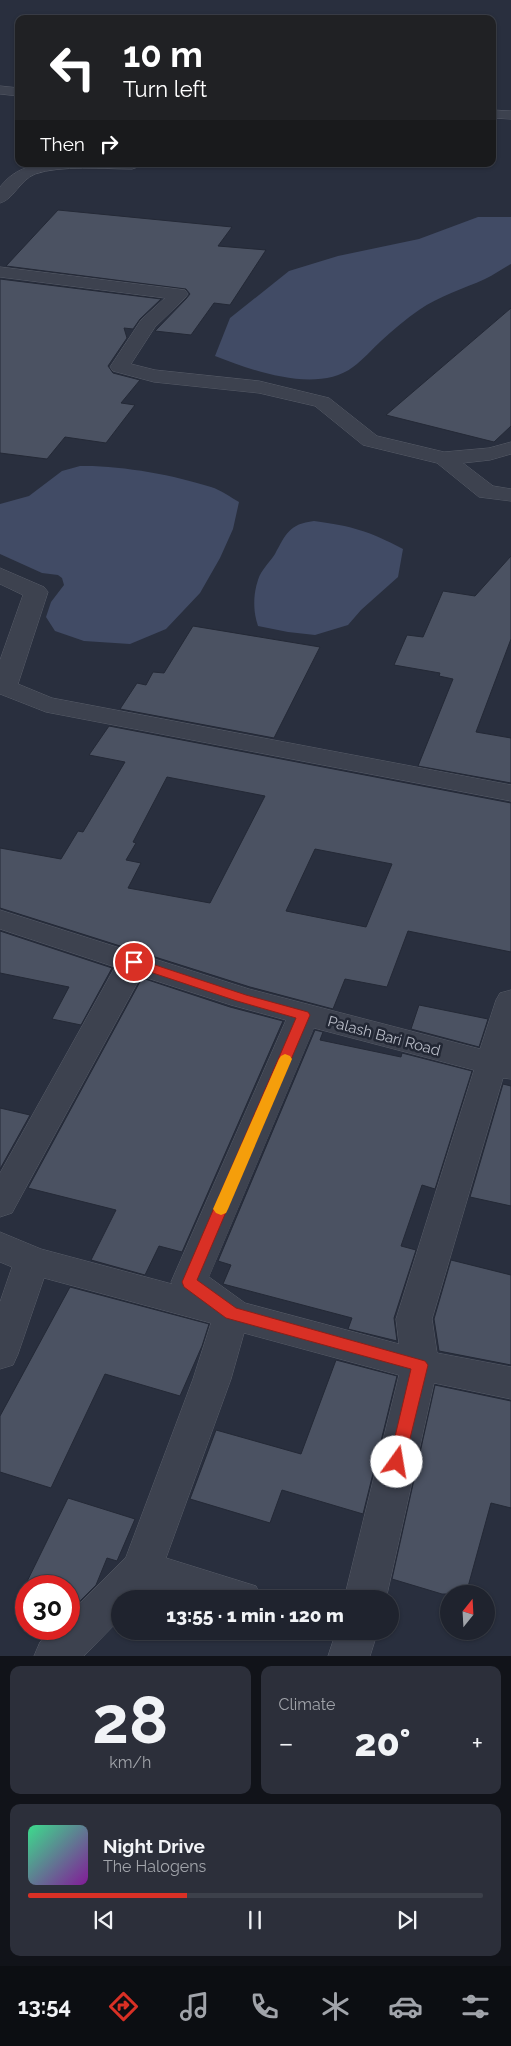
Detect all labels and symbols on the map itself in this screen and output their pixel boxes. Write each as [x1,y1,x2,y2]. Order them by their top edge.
pin [113,941,155,983]
street label: Palash Bari Road [326,1012,442,1060]
position arrow [370,1435,422,1487]
speed limit sign: 30 [15,1575,80,1640]
north arrow [440,1585,495,1640]

